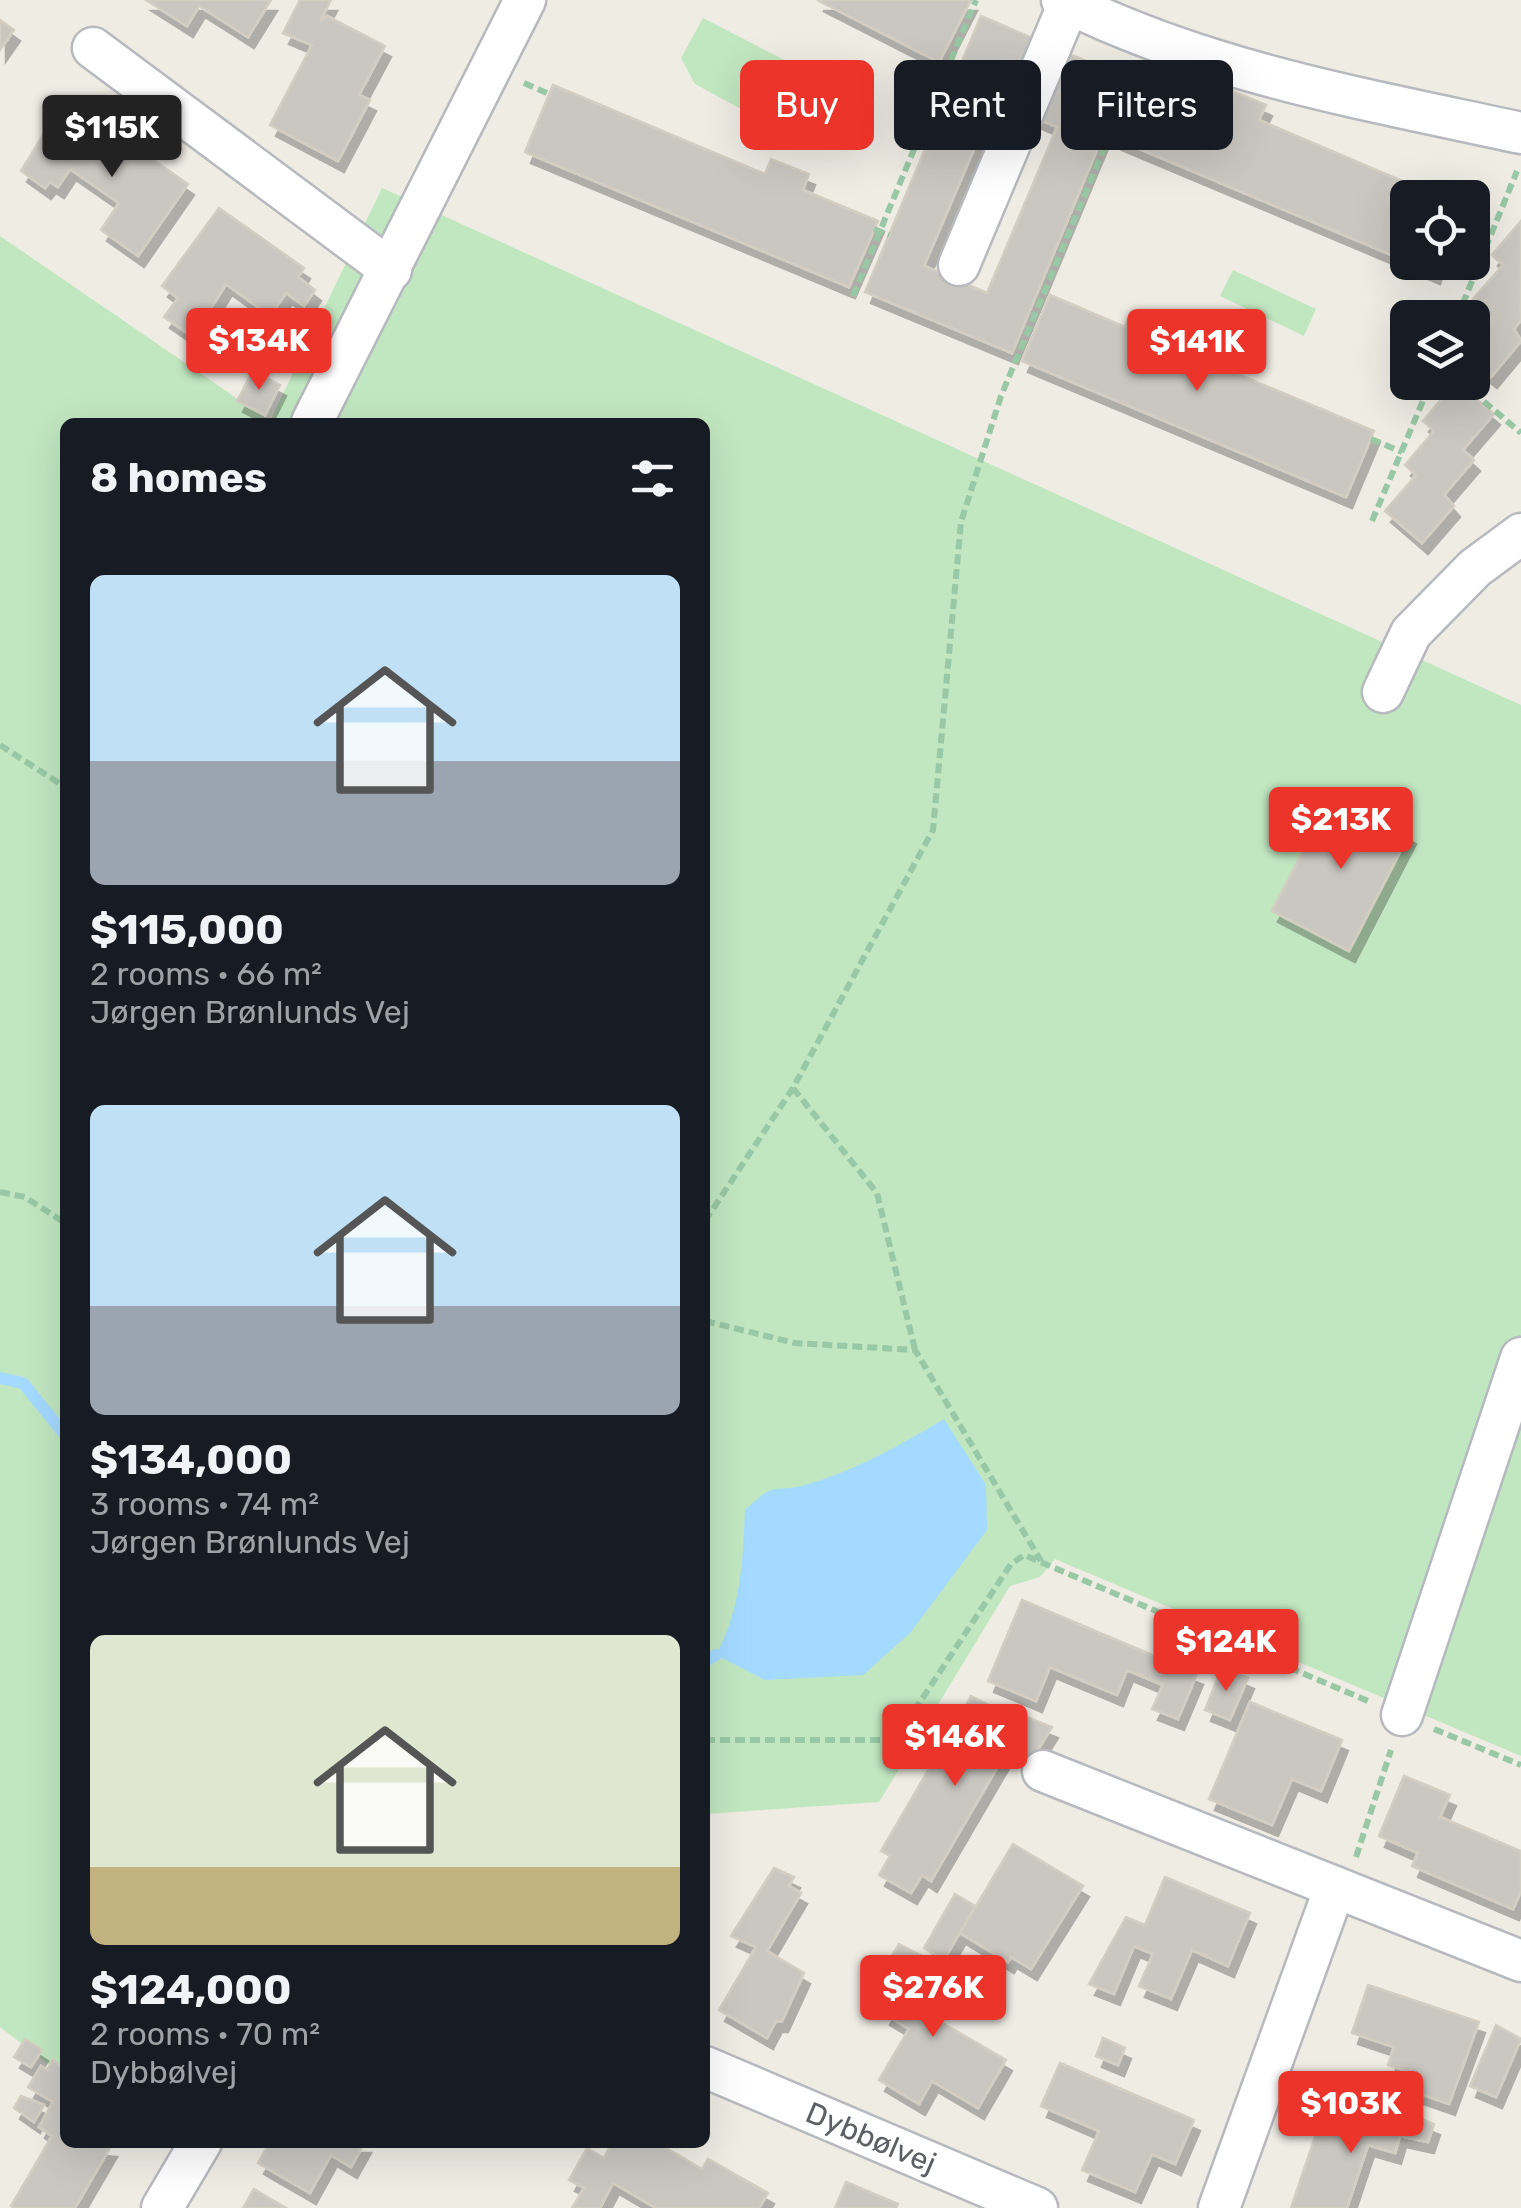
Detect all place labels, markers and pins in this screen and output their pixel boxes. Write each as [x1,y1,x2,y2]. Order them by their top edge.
pin: $115K [42,95,182,180]
pin: $134K [189,308,329,393]
pin: $141K [1127,309,1267,394]
pin: $213K [1271,787,1411,872]
pin: $124K [1156,1609,1296,1694]
pin: $146K [885,1704,1025,1789]
pin: $276K [863,1955,1003,2040]
pin: $103K [1281,2071,1421,2156]

